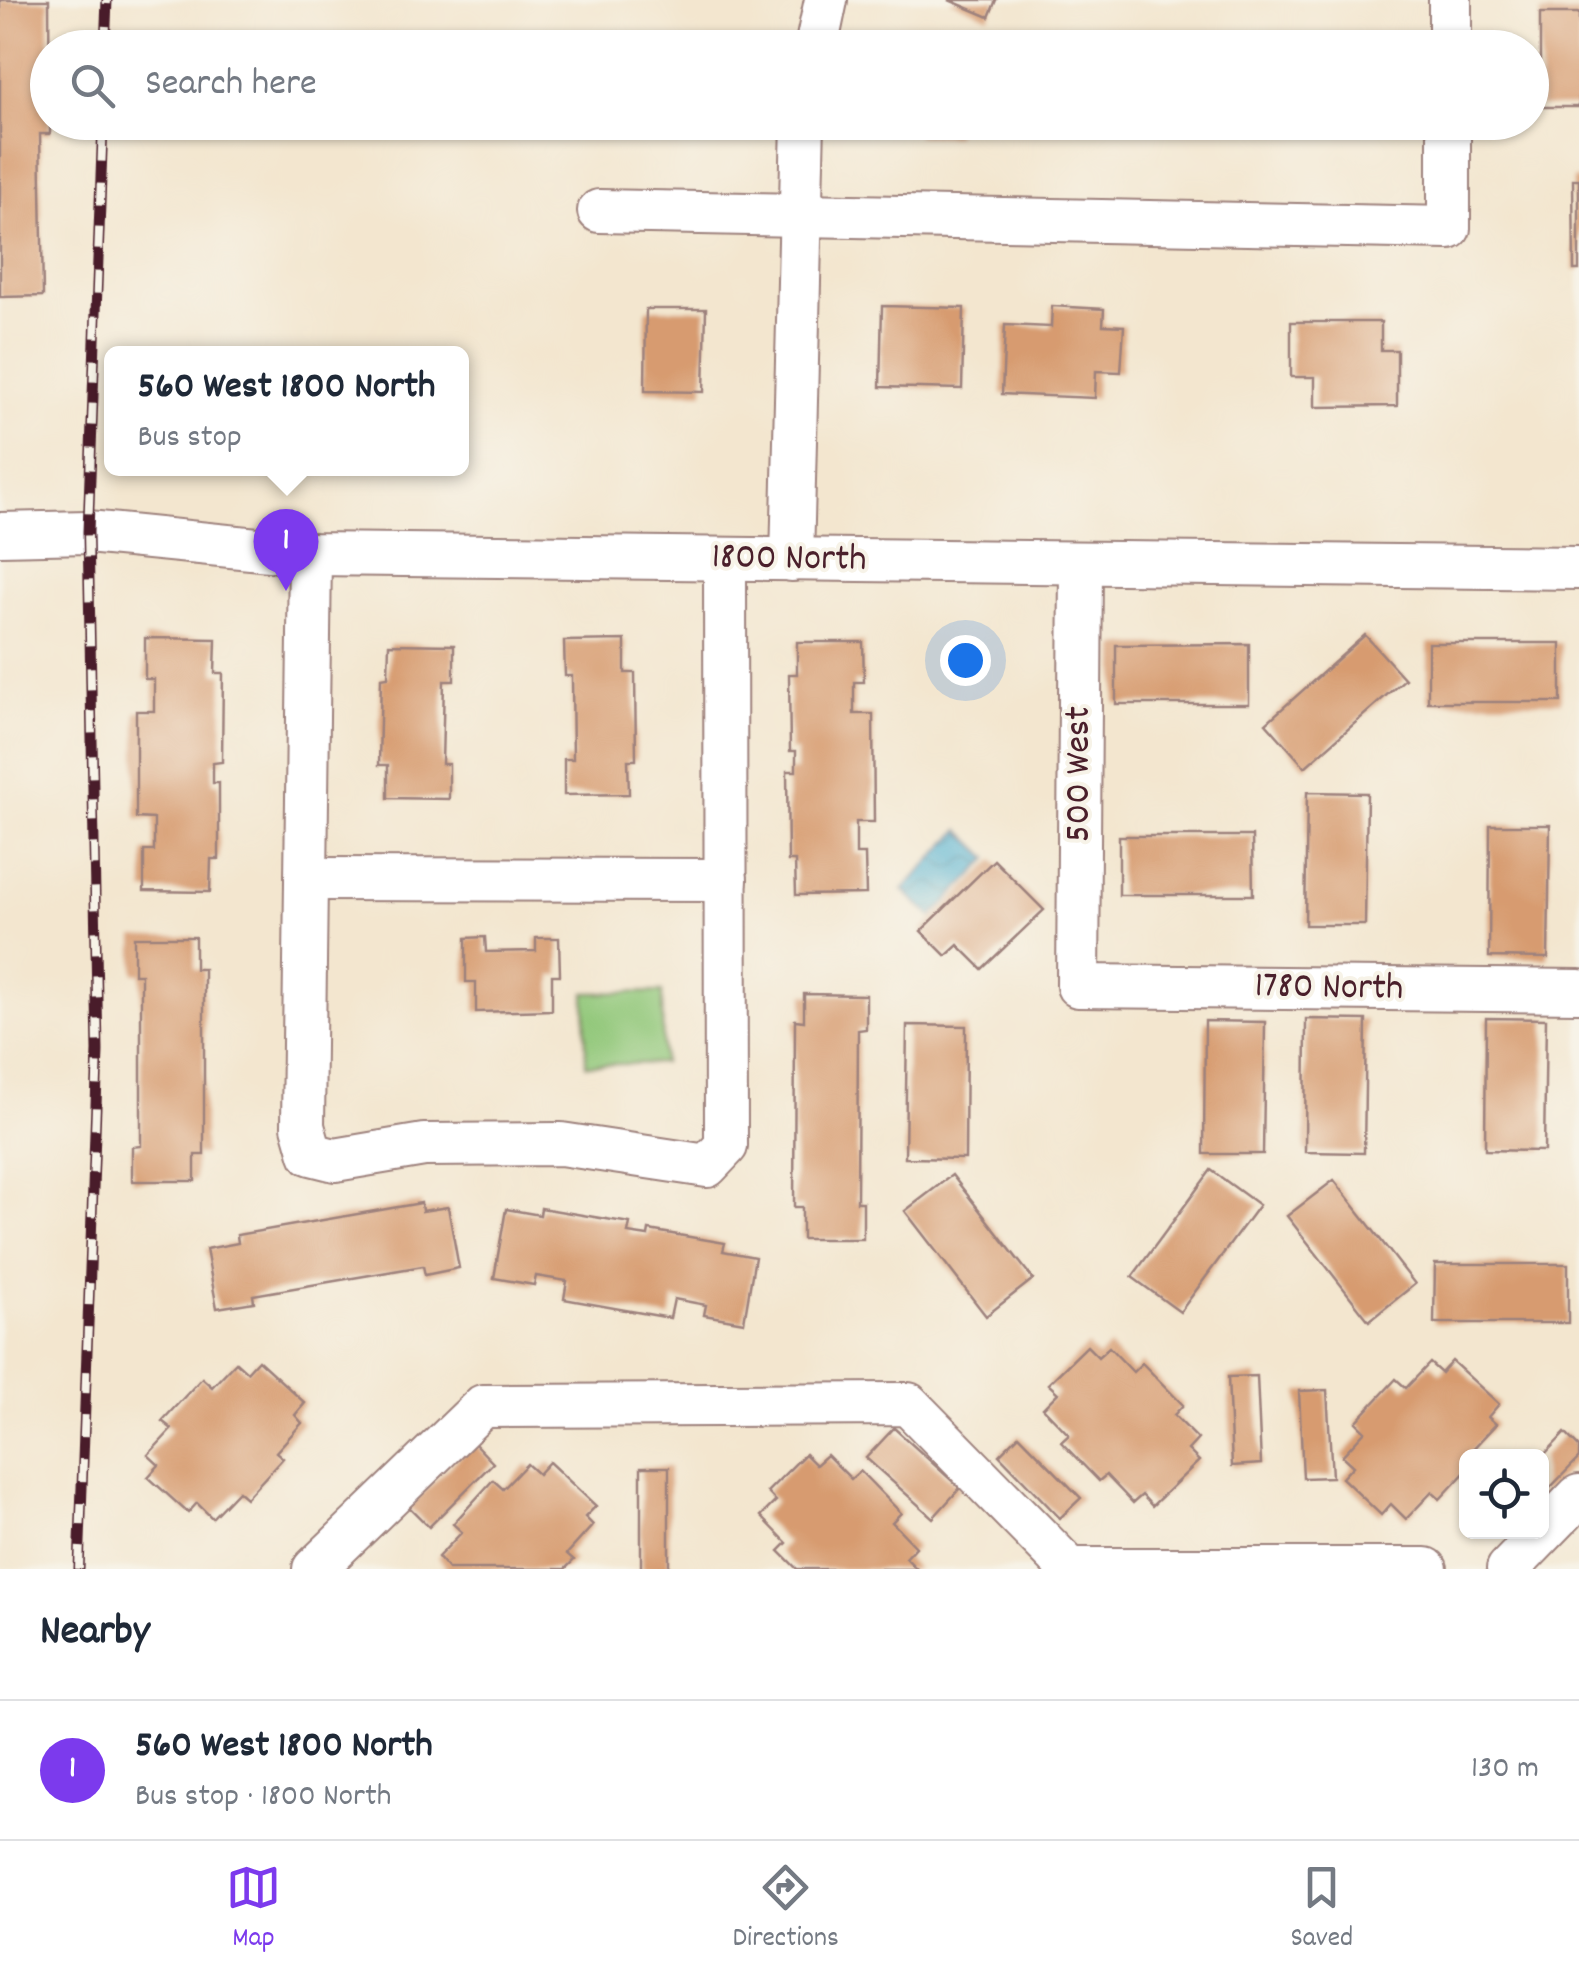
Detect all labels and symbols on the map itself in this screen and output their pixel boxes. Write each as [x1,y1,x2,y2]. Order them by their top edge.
pin: 1 [254,508,318,591]
street label: 1800 North [711,531,867,589]
your location [940,635,991,686]
street label: 500 West [1053,706,1108,842]
street label: 1780 North [1254,960,1404,1018]

